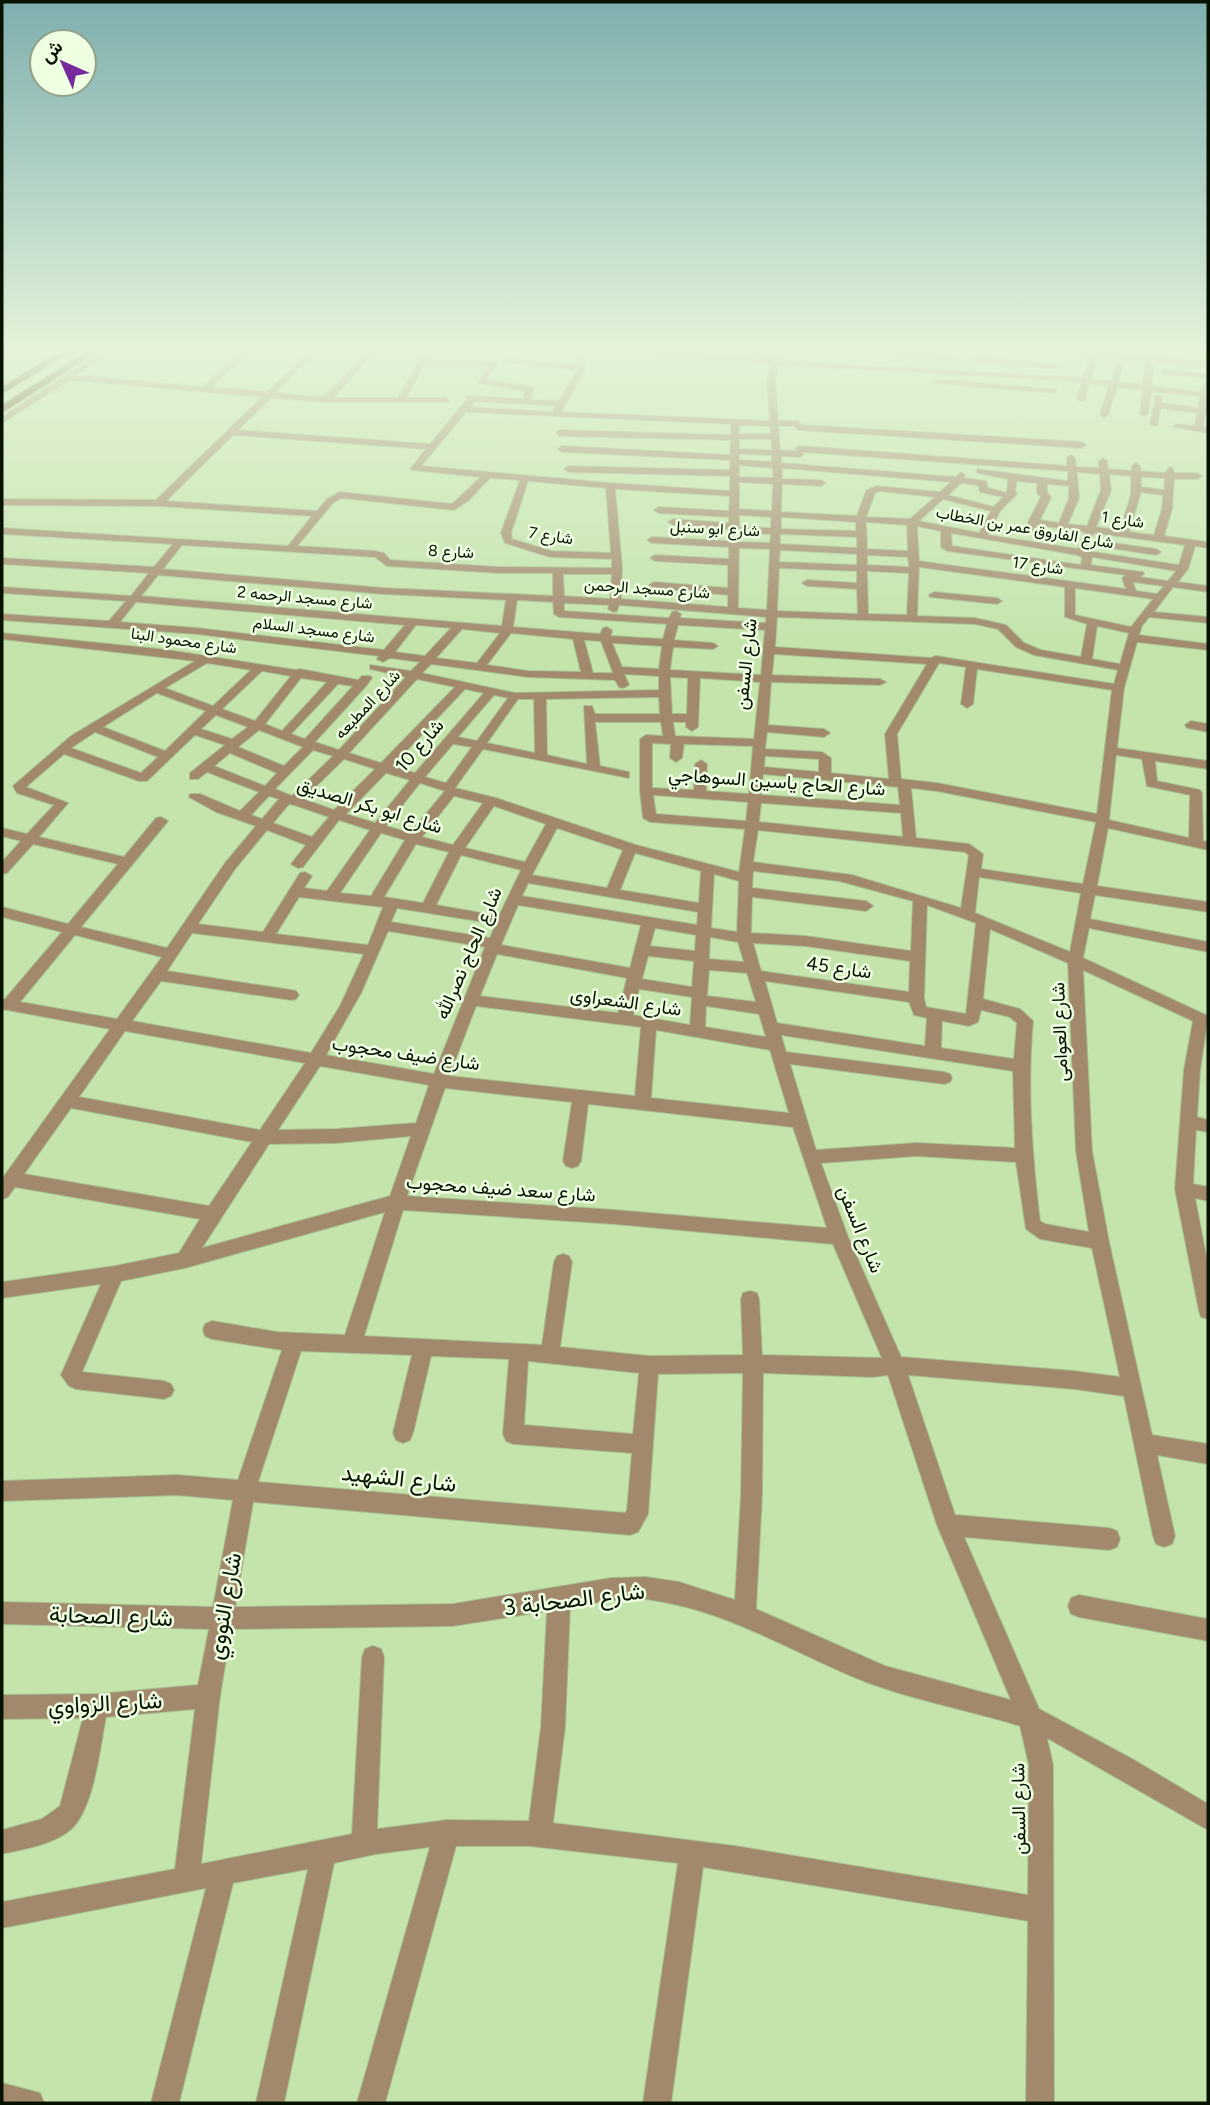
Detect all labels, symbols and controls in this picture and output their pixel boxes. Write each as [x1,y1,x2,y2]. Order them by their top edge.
north arrow [28,28,98,98]
text: ش [35,35,68,68]
street label: شارع الفاروق عمر بن الخطاب [934,503,1115,554]
street label: شارع 1 [1100,507,1145,534]
street label: شارع ابو سنبل [669,517,760,542]
street label: شارع 7 [527,523,574,550]
street label: شارع 8 [427,541,474,564]
street label: شارع 17 [1011,553,1065,580]
street label: شارع مسجد الرحمن [583,575,711,604]
street label: شارع مسجد الرحمه 2 [236,582,373,615]
street label: شارع مسجد السلام [252,613,376,648]
street label: شارع السفن [729,617,763,711]
street label: شارع محمود البنا [129,624,238,659]
street label: شارع المطبعه [331,666,406,744]
street label: شارع 10 [390,714,449,777]
street label: شارع الحاج ياسين السوهاجي [667,762,886,805]
street label: شارع ابو بكر الصديق [294,773,445,839]
street label: شارع الحاج نصرالله [430,884,508,1023]
street label: شارع 45 [805,952,873,984]
street label: شارع الشعراوى [569,982,683,1022]
street label: شارع العوامى [1046,982,1074,1082]
street label: شارع ضيف محجوب [330,1032,481,1076]
street label: شارع سعد ضيف محجوب [405,1170,596,1208]
street label: شارع السفن [832,1182,888,1277]
street label: شارع الشهيد [340,1458,458,1500]
street label: شارع النووي [201,1550,252,1663]
street label: شارع الصحابة 3 [502,1576,647,1624]
street label: شارع الصحابة [48,1600,173,1634]
street label: شارع الزواوي [47,1686,163,1725]
street label: شارع السفن [1006,1763,1032,1855]

